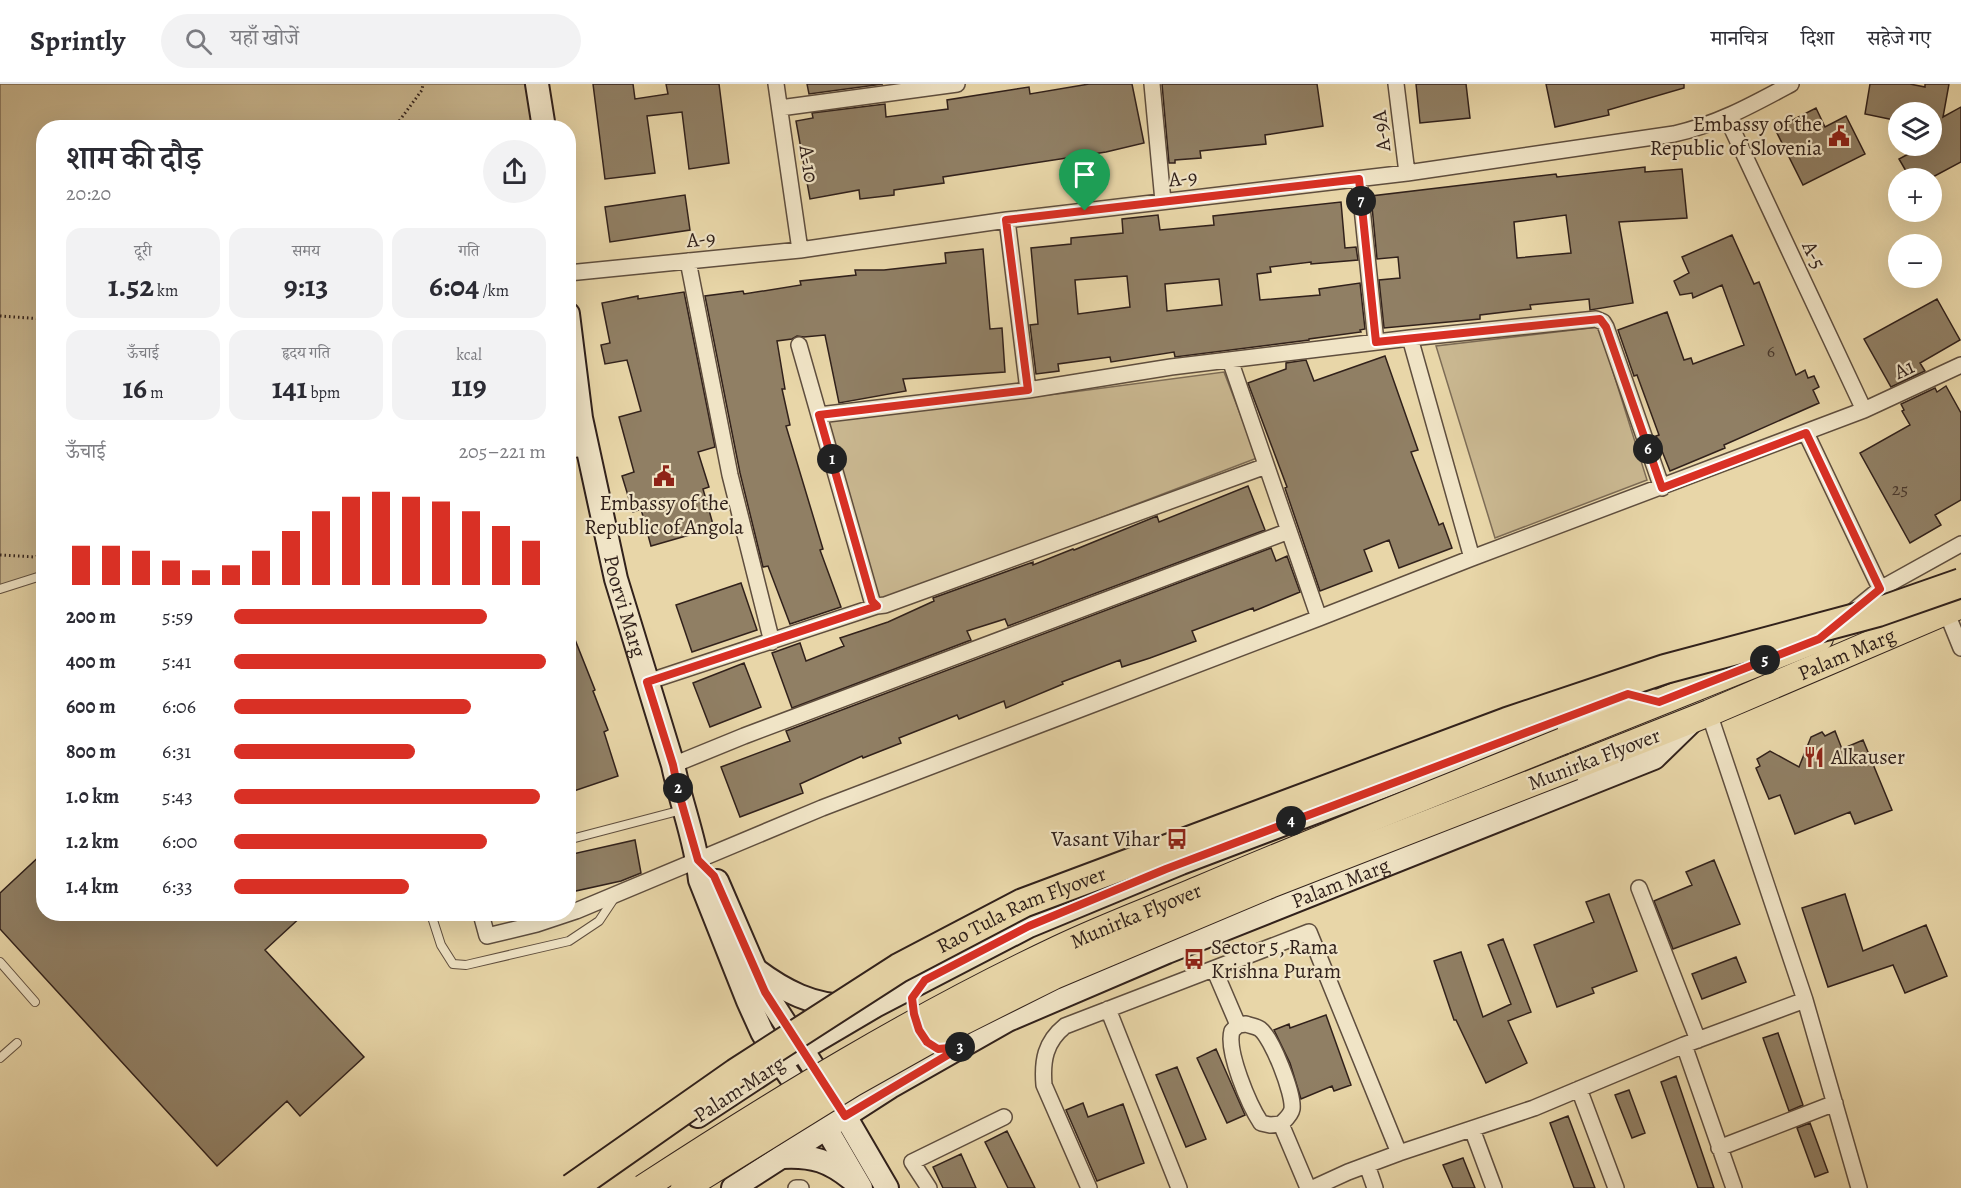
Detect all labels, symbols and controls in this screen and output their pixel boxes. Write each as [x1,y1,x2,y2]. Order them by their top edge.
search box [161,14,581,68]
text: Sprintly [30,22,125,60]
text: यहाँ खोजें [230,23,299,53]
text: मानचित्र [1711,24,1768,52]
text: दिशा [1801,24,1834,52]
text: सहेजे गए [1867,24,1931,52]
icon: search [182,25,215,58]
map controls [1888,102,1942,288]
button: layers [1888,102,1942,156]
street label: A-9A [1365,108,1398,154]
place label: Embassy of the Republic of Slovenia [1650,110,1822,162]
public building icon: Embassy of the Republic of Slovenia [1827,124,1851,148]
text: शाम की दौड़ [66,135,202,180]
button: share [483,140,546,203]
street label: A-10 [792,142,825,185]
pin [1059,149,1110,211]
icon: arrive [1068,158,1101,191]
street label: A-9 [1166,163,1199,194]
button: + [1888,168,1942,222]
text: 20:20 [66,180,111,207]
pin: 7 [1346,186,1376,216]
text: 7 [1358,190,1364,212]
street label: A-9 [684,224,717,254]
button: − [1888,234,1942,288]
street label: A-5 [1795,235,1833,274]
text: दूरी [134,240,152,262]
text: समय [292,240,320,262]
text: गति [459,240,479,262]
text: 1.52 [108,266,154,306]
text: 9:13 [284,266,328,306]
text: 6:04 [429,266,479,306]
text: km [154,280,178,302]
text: /km [479,280,509,302]
house number: 6 [1767,339,1775,363]
text: ऊँचाई [127,342,159,364]
text: हृदय गति [282,342,330,364]
text: kcal [456,344,482,366]
street label: A1 [1888,352,1919,386]
text: 119 [451,366,487,406]
text: 16 [122,368,147,408]
text: 141 [272,368,307,408]
text: m [147,382,164,404]
text: bpm [307,382,340,404]
pin: 6 [1633,434,1663,464]
text: ऊँचाई [66,438,105,465]
text: 205–221 m [459,438,546,465]
text: 6 [1644,438,1652,460]
pin: 1 [817,444,847,474]
text: 1 [829,448,835,470]
public building icon: Embassy of the Republic of Angola [652,464,676,488]
house number: 25 [1892,477,1908,501]
place label: Embassy of the Republic of Angola [584,489,744,541]
street label: Poorvi Marg [597,552,653,661]
text: 200 m [66,603,116,630]
text: 5:59 [162,603,193,630]
street label: Palam Marg [1793,621,1900,687]
pin: 5 [1750,645,1780,675]
text: 400 m [66,648,116,675]
text: 5:41 [162,648,191,675]
text: 5 [1762,649,1768,671]
text: 600 m [66,693,116,720]
text: 6:06 [162,693,196,720]
street label: Munirka Flyover [1524,721,1664,797]
text: 800 m [66,738,116,765]
text: 6:31 [162,738,191,765]
place label: Alkauser [1830,743,1905,771]
restaurant icon: Alkauser [1802,745,1826,769]
pin: 2 [663,773,693,803]
text: 2 [674,777,682,799]
text: 1.0 km [66,783,119,810]
text: 5:43 [162,783,193,810]
pin: 4 [1276,806,1306,836]
text: 4 [1287,810,1295,832]
place label: Vasant Vihar [1050,825,1160,853]
bus stop icon: Vasant Vihar [1165,827,1189,851]
text: 1.2 km [66,828,119,855]
text: 6:00 [162,828,197,855]
street label: Palam Marg [1287,851,1394,915]
street label: Rao Tula Ram Flyover [931,859,1110,960]
text: 1.4 km [66,873,119,900]
text: 6:33 [162,873,193,900]
street label: Munirka Flyover [1066,876,1206,955]
place label: Sector 5, Rama Krishna Puram [1211,933,1341,985]
bus stop icon: Sector 5, Rama Krishna Puram [1182,947,1206,971]
pin: 3 [945,1032,975,1062]
text: 3 [957,1036,963,1058]
street label: Palam Marg [688,1049,790,1129]

